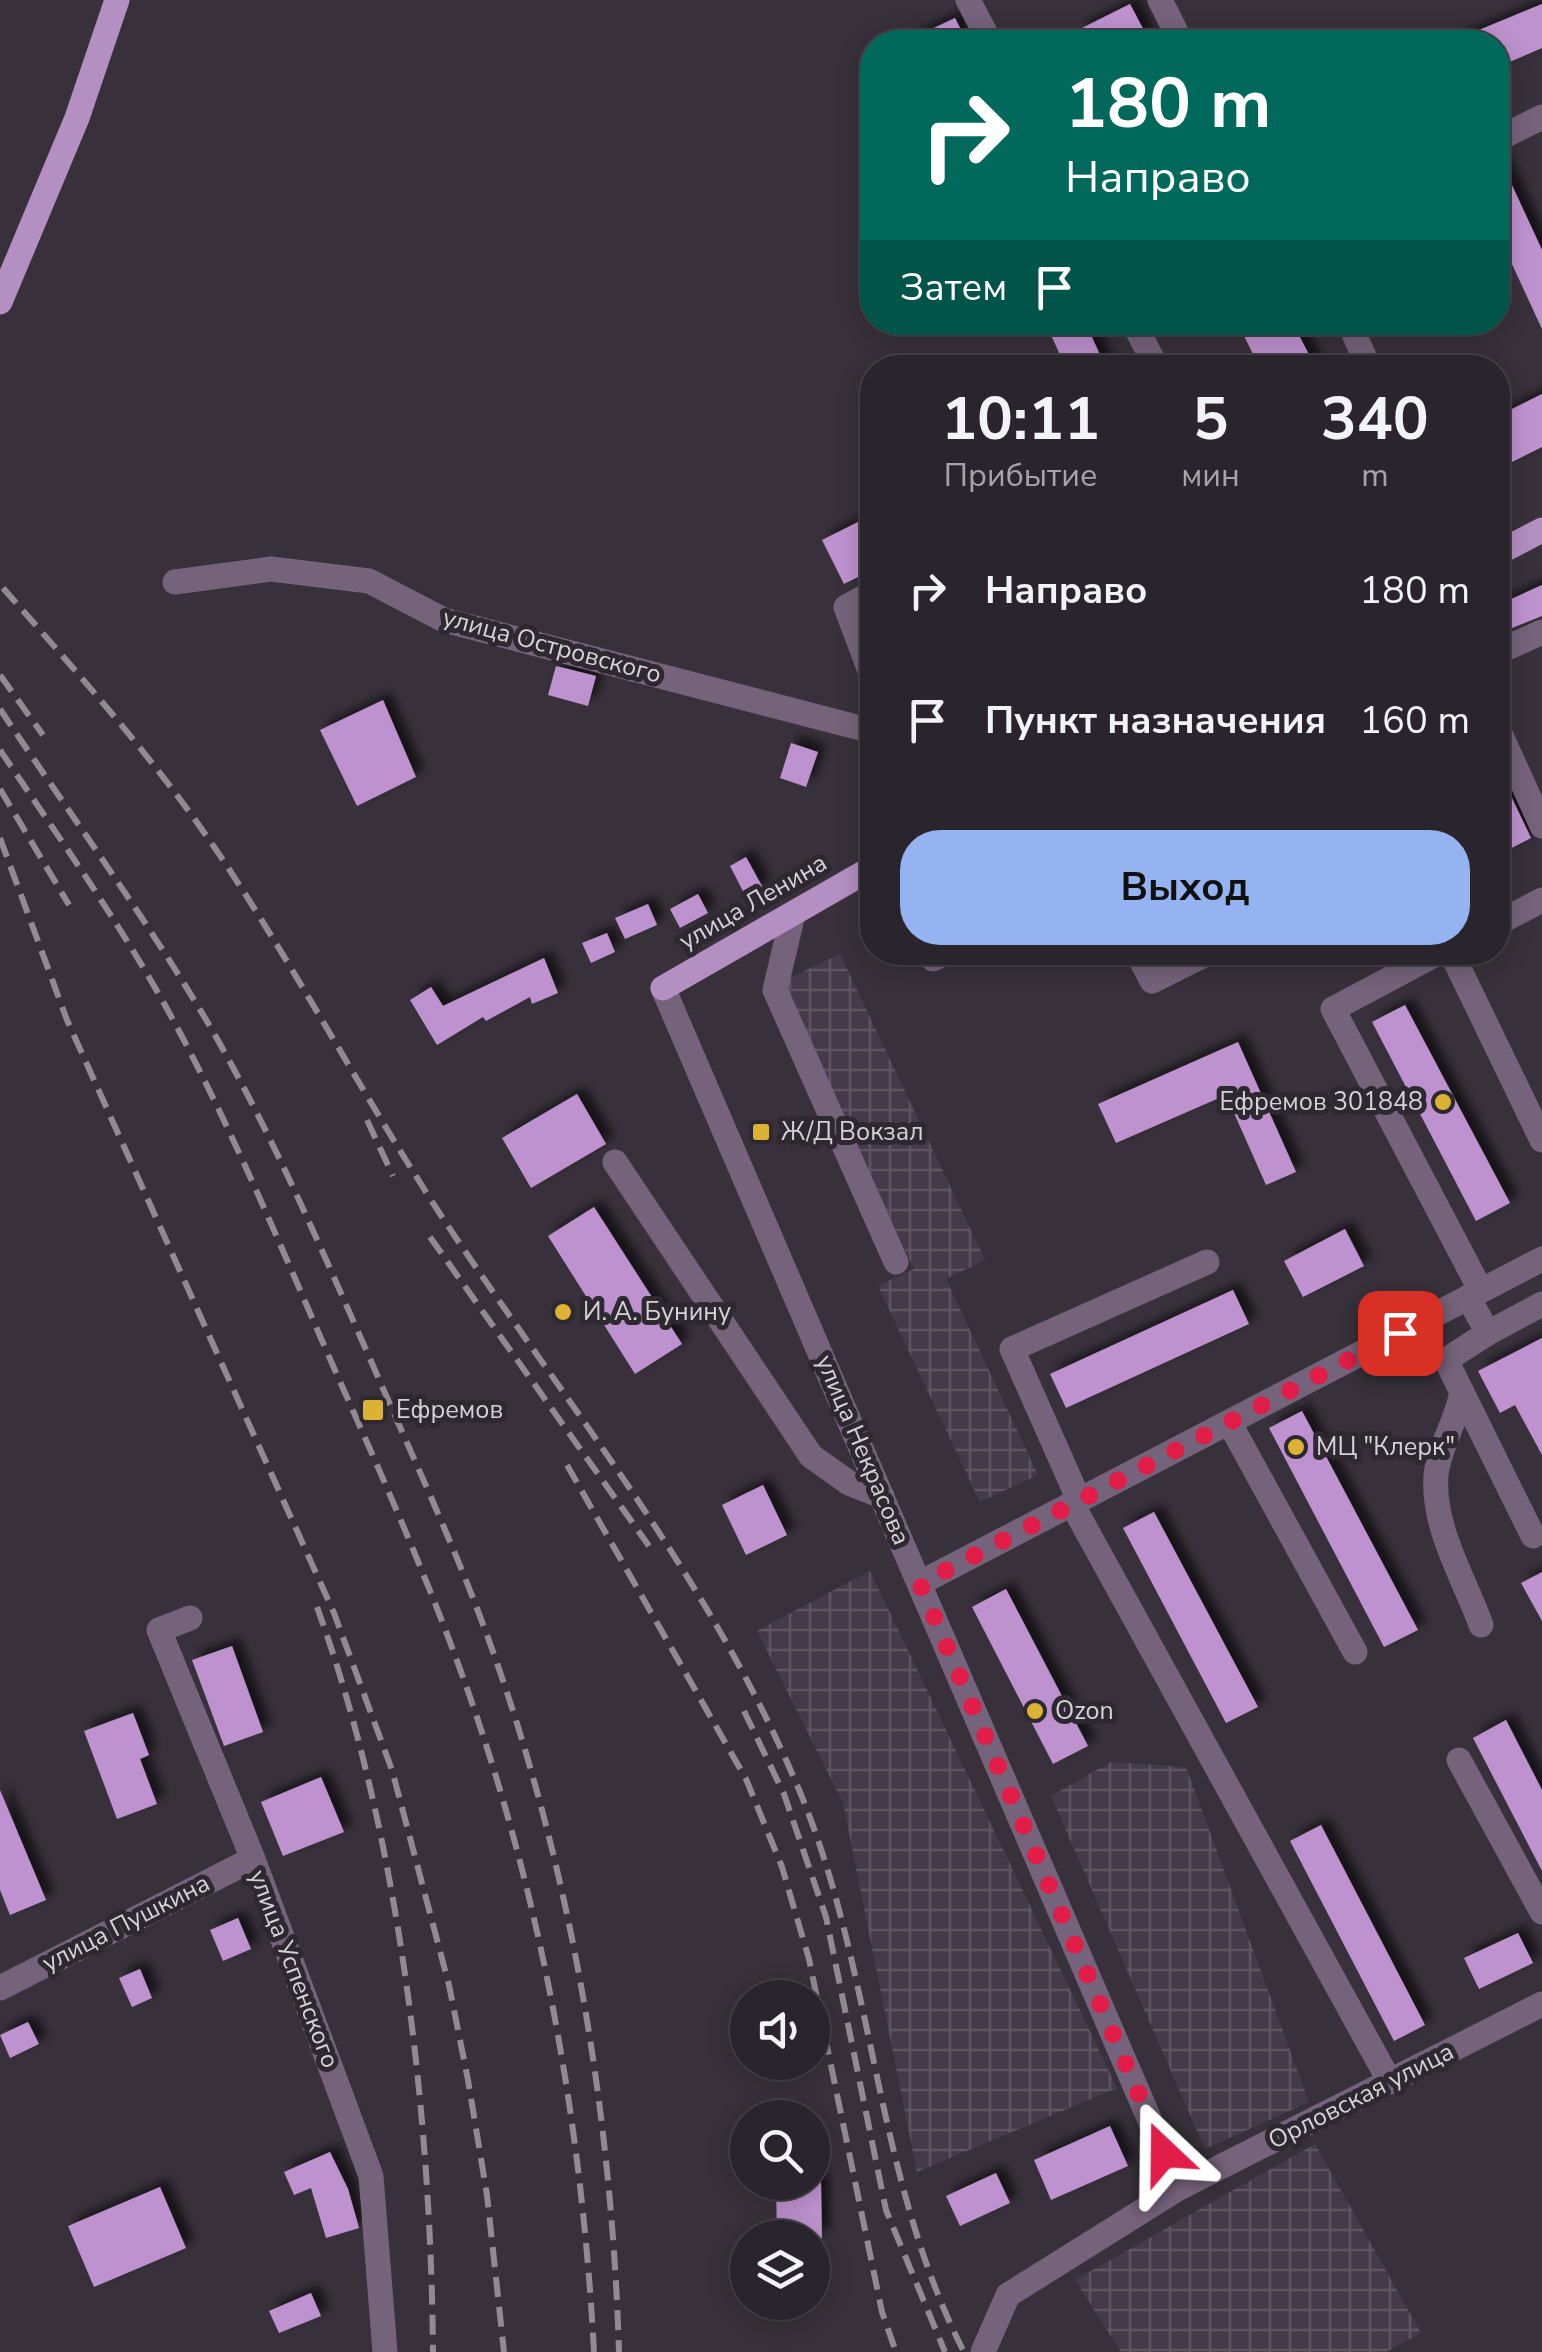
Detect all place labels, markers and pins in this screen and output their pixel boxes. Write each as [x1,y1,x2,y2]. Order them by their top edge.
place label: Ефремов 301848 [1219,1085,1423,1119]
marker: Ефремов 301848 [1432,1091,1454,1113]
place label: Ж/Д Вокзал [781,1115,924,1149]
marker: Ж/Д Вокзал [750,1121,772,1143]
pin [1358,1291,1443,1376]
place label: И. А. Бунину [583,1295,731,1329]
marker: И. А. Бунину [552,1301,574,1323]
place label: Ефремов [396,1393,503,1427]
marker: Ефремов [360,1397,386,1423]
place label: МЦ "Клерк" [1316,1430,1455,1464]
marker: МЦ "Клерк" [1285,1436,1307,1458]
place label: Ozon [1055,1694,1114,1728]
marker: Ozon [1024,1700,1046,1722]

